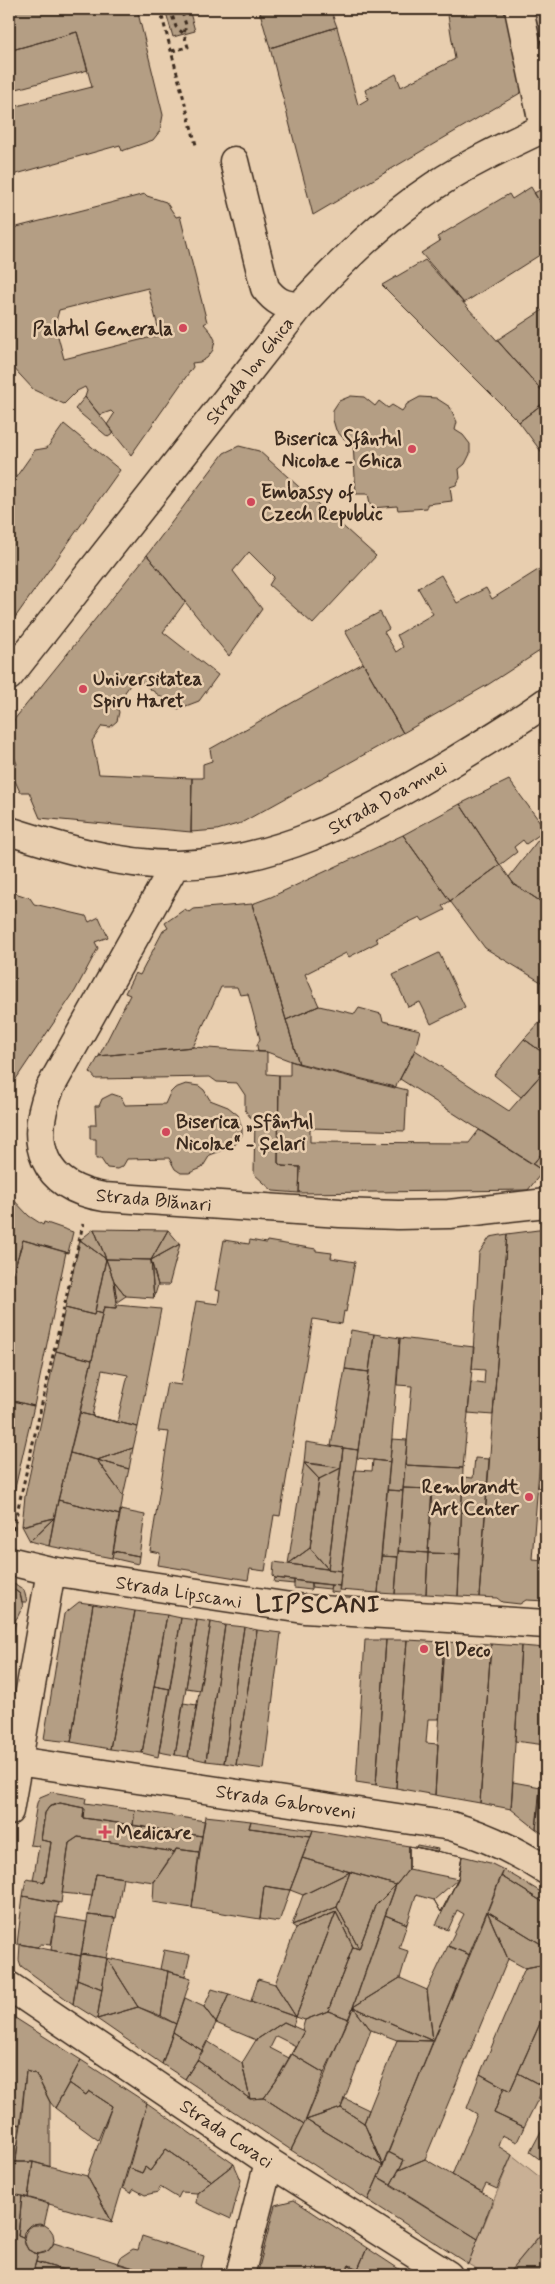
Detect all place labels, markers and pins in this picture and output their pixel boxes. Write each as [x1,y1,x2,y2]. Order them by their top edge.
place label: Palatul Generala [32,317,173,342]
marker: Palatul Generala [177,322,189,334]
place label: Biserica Sfântul Nicolae - Ghica [274,427,402,474]
marker: Biserica Sfântul Nicolae - Ghica [406,443,418,455]
place label: Embassy of Czech Republic [261,480,383,527]
marker: Embassy of Czech Republic [245,496,257,508]
place label: Universitatea Spiru Haret [93,667,202,714]
marker: Universitatea Spiru Haret [77,683,89,695]
place label: Biserica „Sfântul Nicolae“ - Șelari [176,1110,314,1157]
marker: Biserica „Sfântul Nicolae“ - Șelari [160,1126,172,1138]
place label: Rembrandt Art Center [422,1475,520,1522]
marker: Rembrandt Art Center [523,1491,535,1503]
place label: El Deco [434,1638,491,1663]
marker: El Deco [418,1643,430,1655]
place label: Medicare [116,1821,192,1846]
marker: Medicare [98,1825,112,1839]

